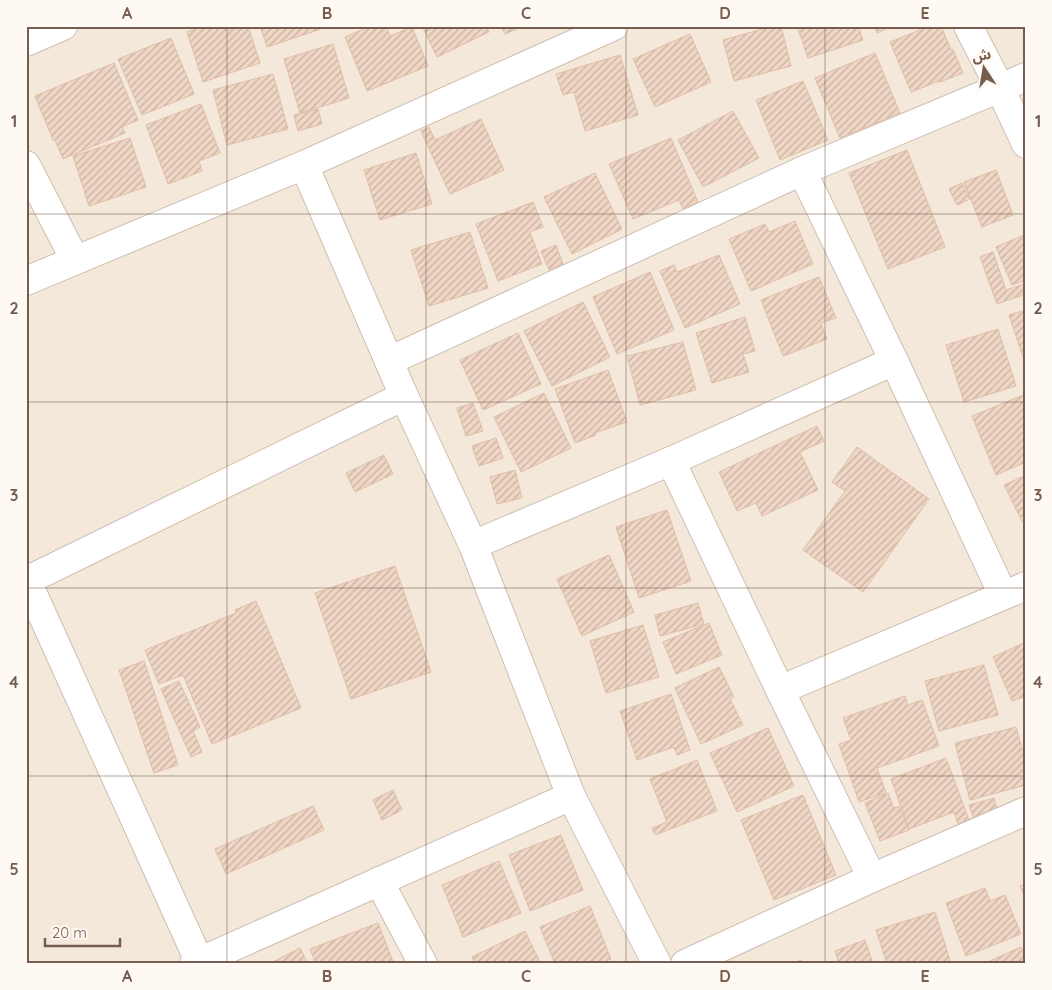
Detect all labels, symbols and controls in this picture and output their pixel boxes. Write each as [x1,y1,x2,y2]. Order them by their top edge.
text: A [122,3,133,23]
text: B [322,3,332,23]
text: C [521,3,531,23]
text: D [719,3,731,23]
text: E [920,3,930,23]
north arrow [960,42,1010,92]
text: ش [970,44,993,66]
text: 1 [11,111,17,131]
text: 1 [1035,111,1041,131]
text: 2 [9,298,19,318]
text: 2 [1033,298,1043,318]
text: 3 [10,485,18,505]
text: 3 [1034,485,1042,505]
text: 4 [9,672,19,692]
text: 4 [1033,672,1043,692]
text: 5 [9,859,19,879]
text: 5 [1033,859,1043,879]
scale bar [45,915,120,947]
text: 20 m [52,923,87,942]
text: A [122,966,133,986]
text: B [322,966,332,986]
text: C [521,966,531,986]
text: D [719,966,731,986]
text: E [920,966,930,986]

